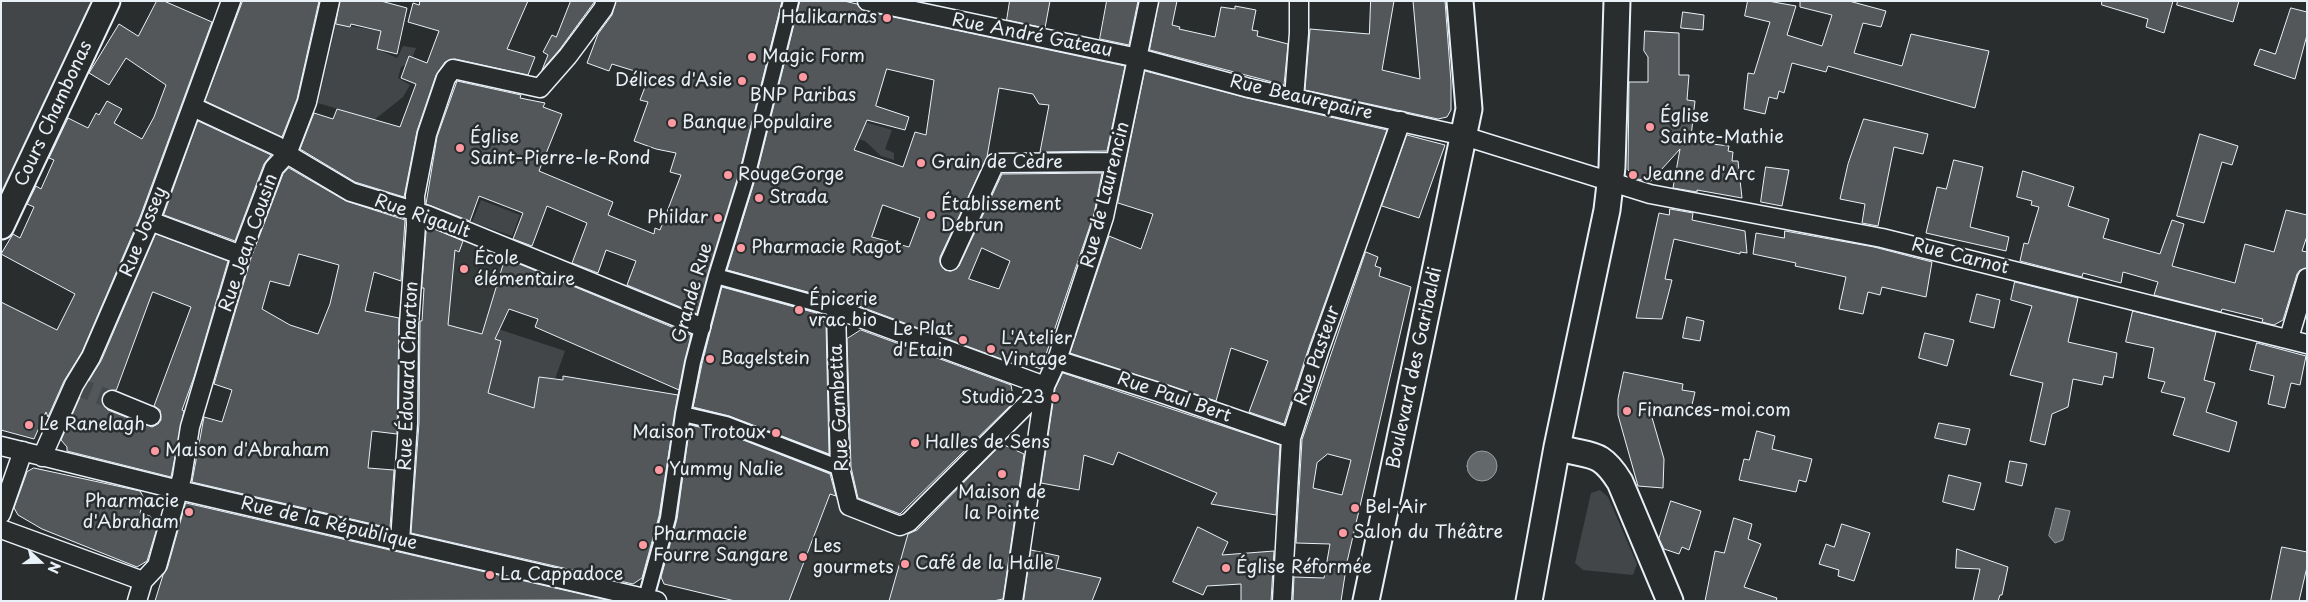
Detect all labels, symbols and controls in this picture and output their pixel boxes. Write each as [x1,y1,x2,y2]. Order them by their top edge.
place label: Halikarnas [781,7,877,29]
street label: Rue André Gateau [950,10,1114,62]
marker: Halikarnas [881,12,893,24]
street label: Cours Chambonas [11,38,97,190]
place label: Magic Form [762,46,865,68]
marker: Magic Form [746,51,758,63]
place label: Délices d'Asie [615,70,732,92]
marker: BNP Paribas [797,71,809,83]
street label: Rue Beaurepaire [1227,71,1375,125]
marker: Délices d'Asie [736,75,748,87]
place label: BNP Paribas [750,85,856,107]
place label: Église Sainte-Mathie [1660,106,1784,148]
place label: Banque Populaire [682,112,833,134]
marker: Banque Populaire [666,117,678,129]
street label: Rue de Laurencin [1077,120,1135,270]
marker: Église Sainte-Mathie [1644,121,1656,133]
place label: Église Saint-Pierre-le-Rond [470,127,650,170]
marker: Église Saint-Pierre-le-Rond [454,142,466,154]
place label: Grain de Cèdre [931,152,1063,174]
marker: Grain de Cèdre [915,157,927,169]
place label: RougeGorge [738,164,844,186]
place label: Jeanne d'Arc [1643,164,1755,186]
marker: RougeGorge [722,169,734,181]
marker: Jeanne d'Arc [1627,169,1639,181]
street label: Rue Jean Cousin [215,171,283,315]
street label: Rue Jossey [116,183,172,281]
place label: Strada [769,187,828,209]
street label: Rue Rigault [371,191,473,243]
marker: Strada [753,192,765,204]
place label: Établissement Debrun [941,194,1061,236]
place label: Phildar [647,207,708,229]
marker: Établissement Debrun [925,209,937,221]
marker: Phildar [712,212,724,224]
street label: Rue Carnot [1909,234,2011,280]
place label: Pharmacie Ragot [751,237,902,259]
street label: Grande Rue [668,240,718,346]
marker: Pharmacie Ragot [735,242,747,254]
place label: École élémentaire [474,248,575,290]
marker: École élémentaire [458,263,470,275]
street label: Boulevard des Garibaldi [1383,265,1447,471]
street label: Rue Édouard Charton [395,281,423,471]
place label: Épicerie vrac bio [809,289,877,332]
street label: Rue Pasteur [1291,303,1345,409]
marker: Épicerie vrac bio [793,304,805,316]
place label: Le Plat d'Etain [893,319,953,362]
place label: L'Atelier Vintage [1001,328,1072,370]
marker: Le Plat d'Etain [957,334,969,346]
marker: L'Atelier Vintage [985,343,997,355]
street label: Rue Gambetta [826,344,854,472]
place label: Bagelstein [720,348,810,370]
marker: Bagelstein [704,353,716,365]
street label: Rue Paul Bert [1114,368,1234,428]
place label: Studio 23 [961,387,1045,409]
marker: Studio 23 [1049,392,1061,404]
place label: Finances-moi.com [1637,400,1791,422]
marker: Finances-moi.com [1621,405,1633,417]
place label: Le Ranelagh [39,414,145,436]
marker: Le Ranelagh [23,419,35,431]
place label: Maison Trotoux [632,422,766,444]
marker: Maison Trotoux [770,427,782,439]
place label: Halles de Sens [925,432,1050,454]
marker: Halles de Sens [909,437,921,449]
place label: Maison d'Abraham [165,440,329,462]
marker: Maison d'Abraham [149,445,161,457]
place label: Yummy Nalie [669,459,784,481]
marker: Yummy Nalie [653,464,665,476]
marker: Maison de la Pointe [996,468,1008,480]
place label: Maison de la Pointe [958,482,1046,524]
place label: Pharmacie d'Abraham [83,491,179,534]
street label: Rue de la République [239,493,419,555]
place label: Bel-Air [1365,497,1427,519]
marker: Bel-Air [1349,502,1361,514]
marker: Pharmacie d'Abraham [183,506,195,518]
place label: Salon du Théâtre [1353,522,1503,544]
place label: Pharmacie Fourre Sangare [653,524,788,566]
marker: Salon du Théâtre [1337,527,1349,539]
place label: Les gourmets [813,536,894,578]
north arrow [15,537,65,587]
marker: Pharmacie Fourre Sangare [637,539,649,551]
marker: Les gourmets [797,551,809,563]
place label: Café de la Halle [915,553,1054,575]
place label: Église Réformée [1236,557,1372,579]
marker: Café de la Halle [899,558,911,570]
text: N [43,559,66,576]
marker: Église Réformée [1220,562,1232,574]
place label: La Cappadoce [500,564,623,586]
marker: La Cappadoce [484,569,496,581]

